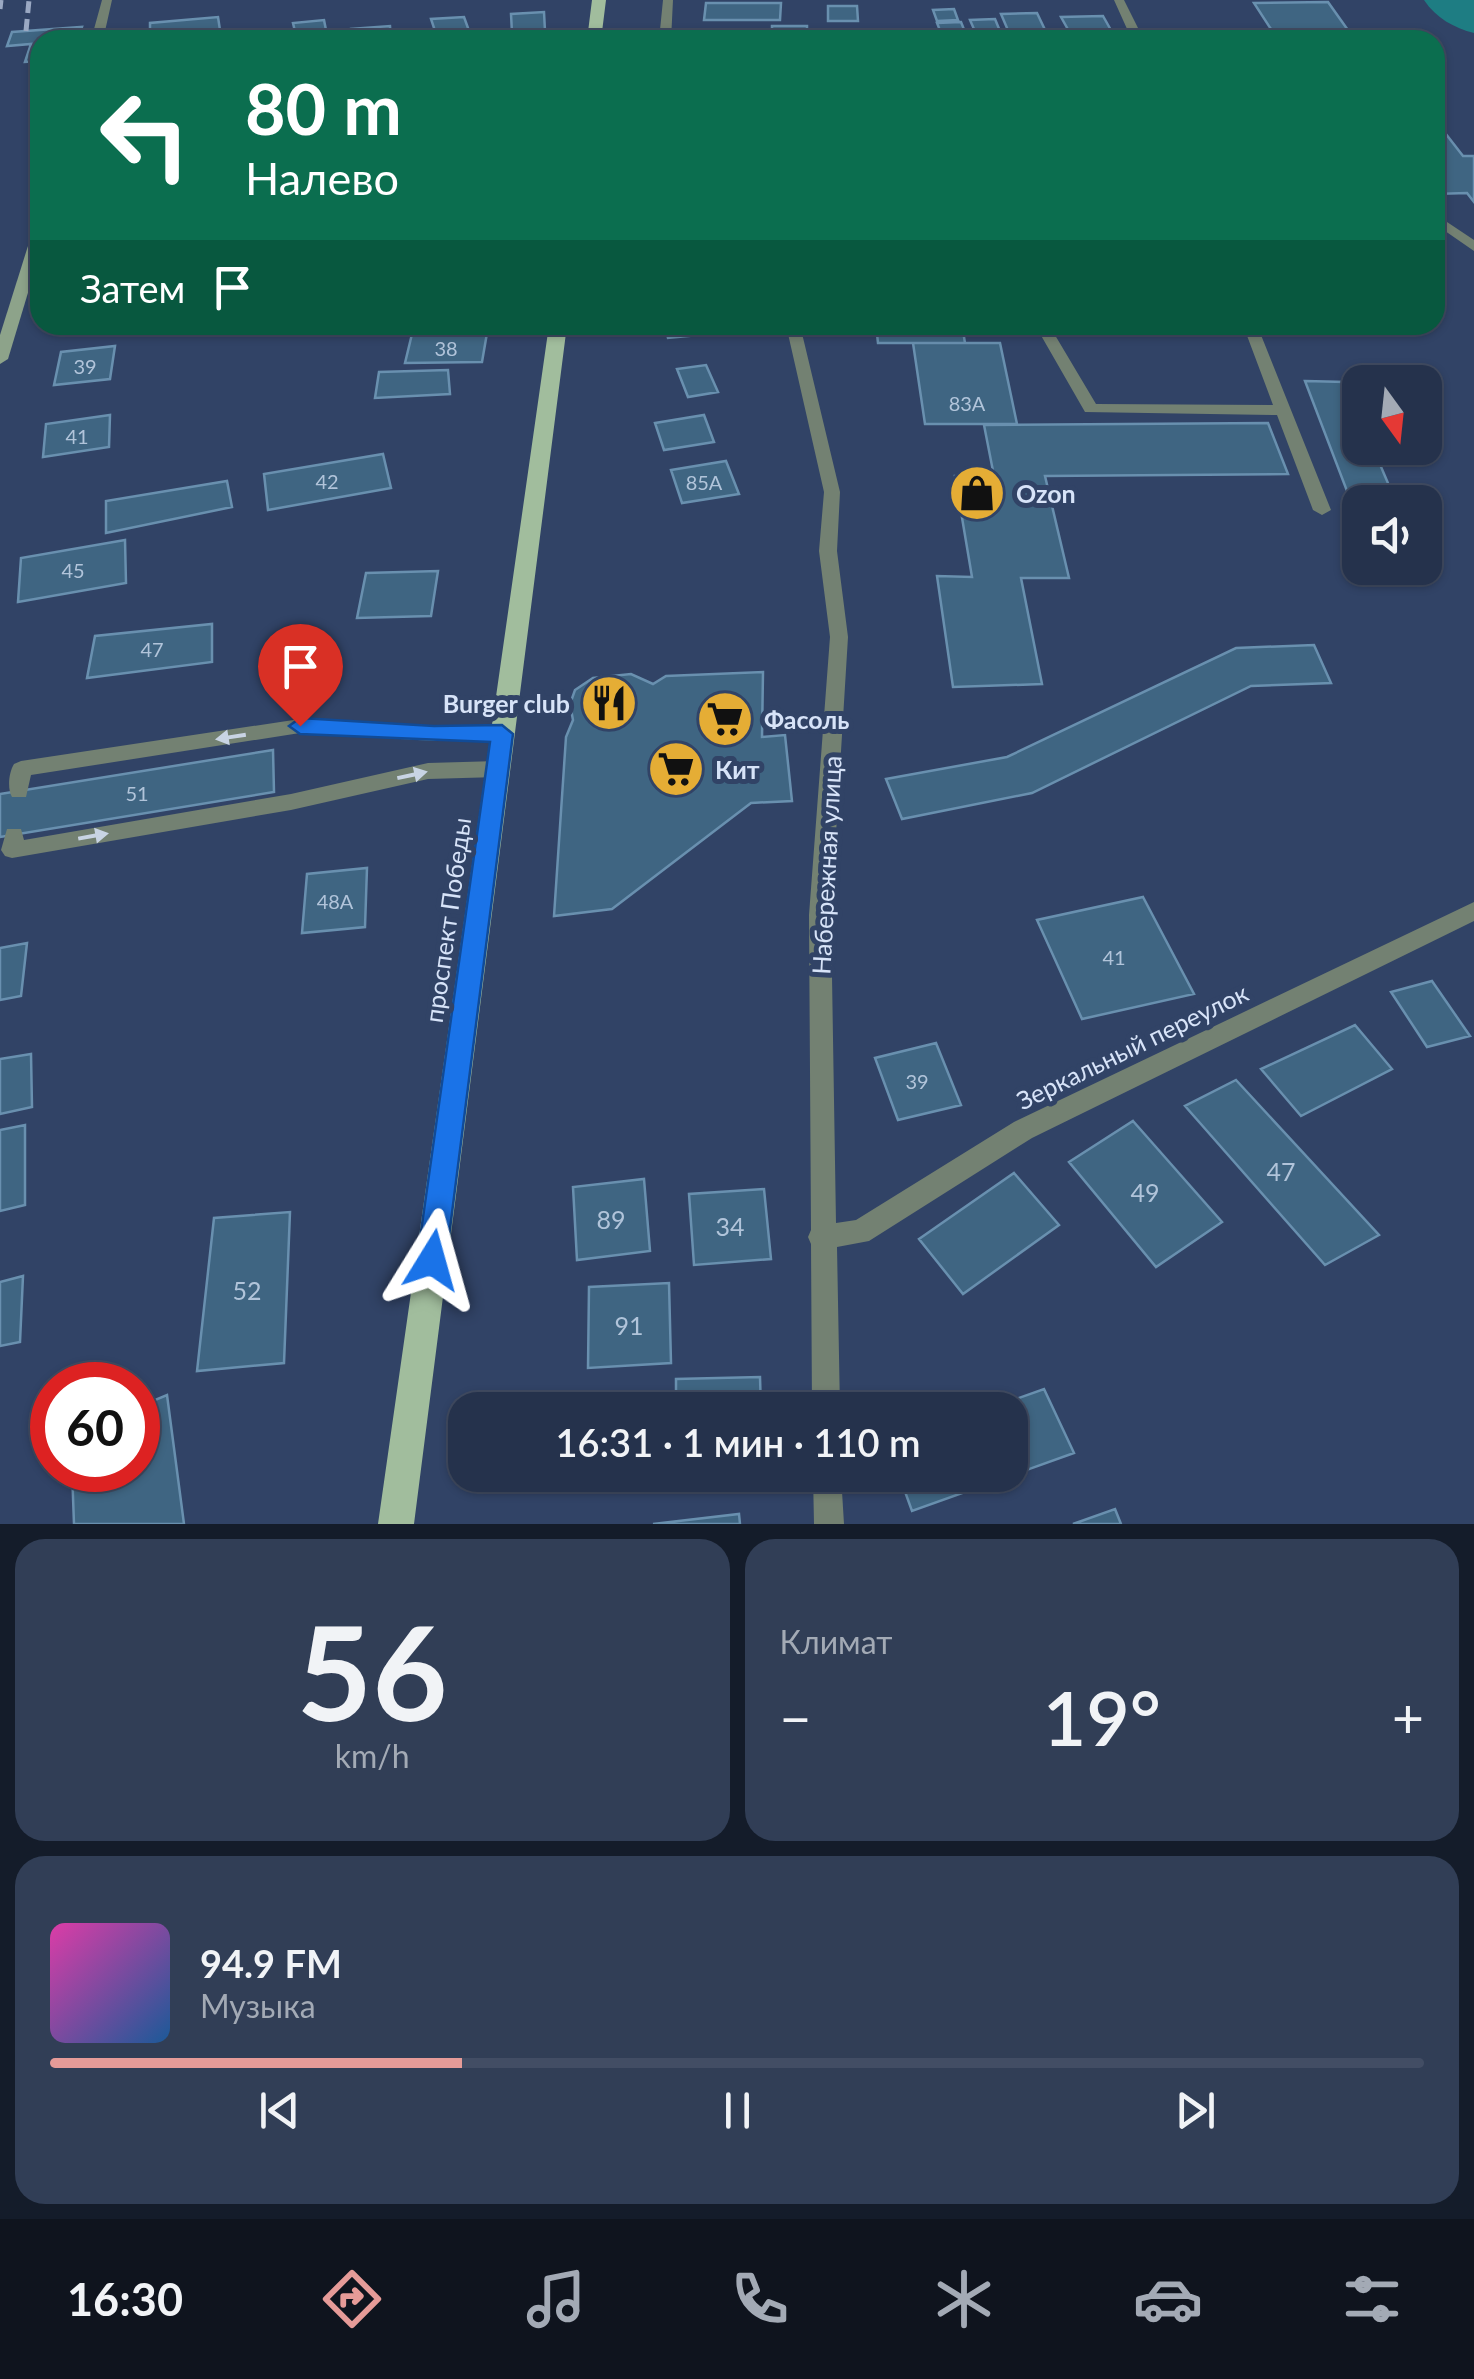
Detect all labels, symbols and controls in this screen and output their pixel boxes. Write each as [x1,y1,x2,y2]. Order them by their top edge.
text: 80 m [245,66,402,150]
icon: left [80,70,210,200]
text: Налево [245,151,399,205]
icon: arrive [205,260,260,315]
text: Затем [80,265,185,311]
house number: 38 [434,336,458,360]
house number: 39 [73,354,97,378]
north arrow [1342,365,1442,465]
map controls [1342,365,1442,585]
house number: 83А [949,391,986,415]
house number: 41 [65,424,89,448]
shop icon: Ozon [947,463,1007,523]
house number: 42 [315,469,339,493]
house number: 85А [686,470,723,494]
place label: Ozon [1016,478,1076,508]
button: sound [1342,485,1442,585]
house number: 45 [61,558,85,582]
pin [258,624,343,727]
house number: 47 [140,637,164,661]
icon: arrive [273,639,328,694]
restaurant icon: Burger club [579,673,639,733]
place label: Burger club [443,688,570,718]
supermarket icon: Фасоль [695,689,755,749]
place label: Фасоль [764,704,849,734]
one-way arrow [215,729,246,745]
supermarket icon: Кит [646,739,706,799]
place label: Кит [715,754,760,784]
street label: Набережная улица [805,755,847,975]
one-way arrow [397,767,428,782]
house number: 51 [125,781,149,805]
street label: проспект Победы [418,816,476,1024]
one-way arrow [78,828,109,843]
house number: 48А [317,889,354,913]
house number: 41 [1102,945,1126,969]
street label: Зеркальный переулок [1011,977,1253,1115]
house number: 39 [905,1069,929,1093]
house number: 47 [1266,1156,1296,1186]
house number: 49 [1130,1177,1160,1207]
house number: 89 [596,1204,626,1234]
position arrow [380,1208,484,1312]
house number: 34 [715,1211,745,1241]
house number: 52 [232,1275,262,1305]
house number: 91 [614,1310,644,1340]
speed limit sign: 60 [30,1362,160,1492]
text: 16:31 · 1 мин · 110 m [555,1419,921,1465]
text: 56 [297,1593,448,1749]
text: Климат [780,1622,892,1661]
text: 19° [1043,1672,1161,1762]
text: − [780,1684,811,1750]
text: + [1392,1684,1424,1750]
text: km/h [335,1736,410,1775]
text: 94.9 FM [200,1940,342,1986]
text: Музыка [200,1986,316,2025]
icon: previous [252,2083,307,2138]
icon: pause [710,2083,765,2138]
icon: next [1168,2083,1223,2138]
icon: directions [317,2264,387,2334]
icon: music [521,2264,591,2334]
icon: phone [725,2264,795,2334]
icon: climate [929,2264,999,2334]
icon: car [1133,2264,1203,2334]
icon: filters [1337,2264,1407,2334]
text: 16:30 [67,2272,183,2326]

